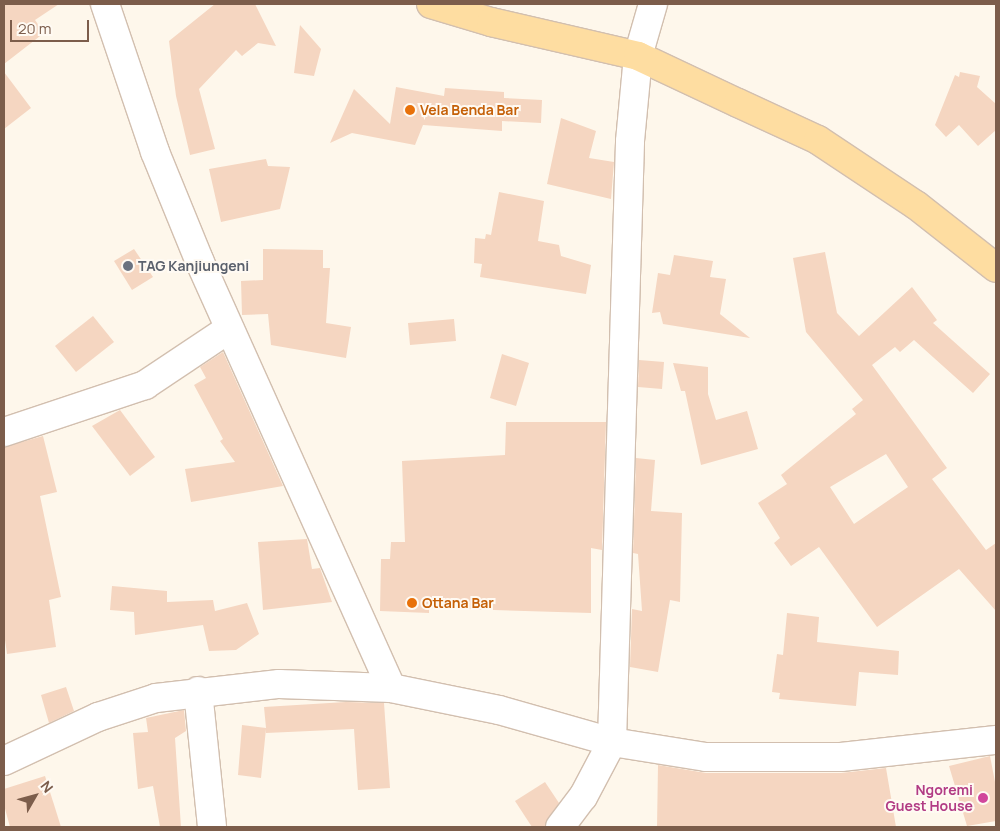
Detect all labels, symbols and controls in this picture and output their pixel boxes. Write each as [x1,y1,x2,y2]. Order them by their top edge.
scale bar [12,10,91,42]
text: 20 m [18,18,51,39]
place label: Vela Benda Bar [420,102,519,118]
marker: Vela Benda Bar [404,104,416,116]
place label: TAG Kanjiungeni [138,258,249,274]
marker: TAG Kanjiungeni [122,260,134,272]
place label: Ottana Bar [422,595,494,611]
marker: Ottana Bar [406,597,418,609]
north arrow [10,771,60,821]
text: N [37,777,58,796]
place label: Ngoremi Guest House [886,782,973,814]
marker: Ngoremi Guest House [977,792,989,804]

